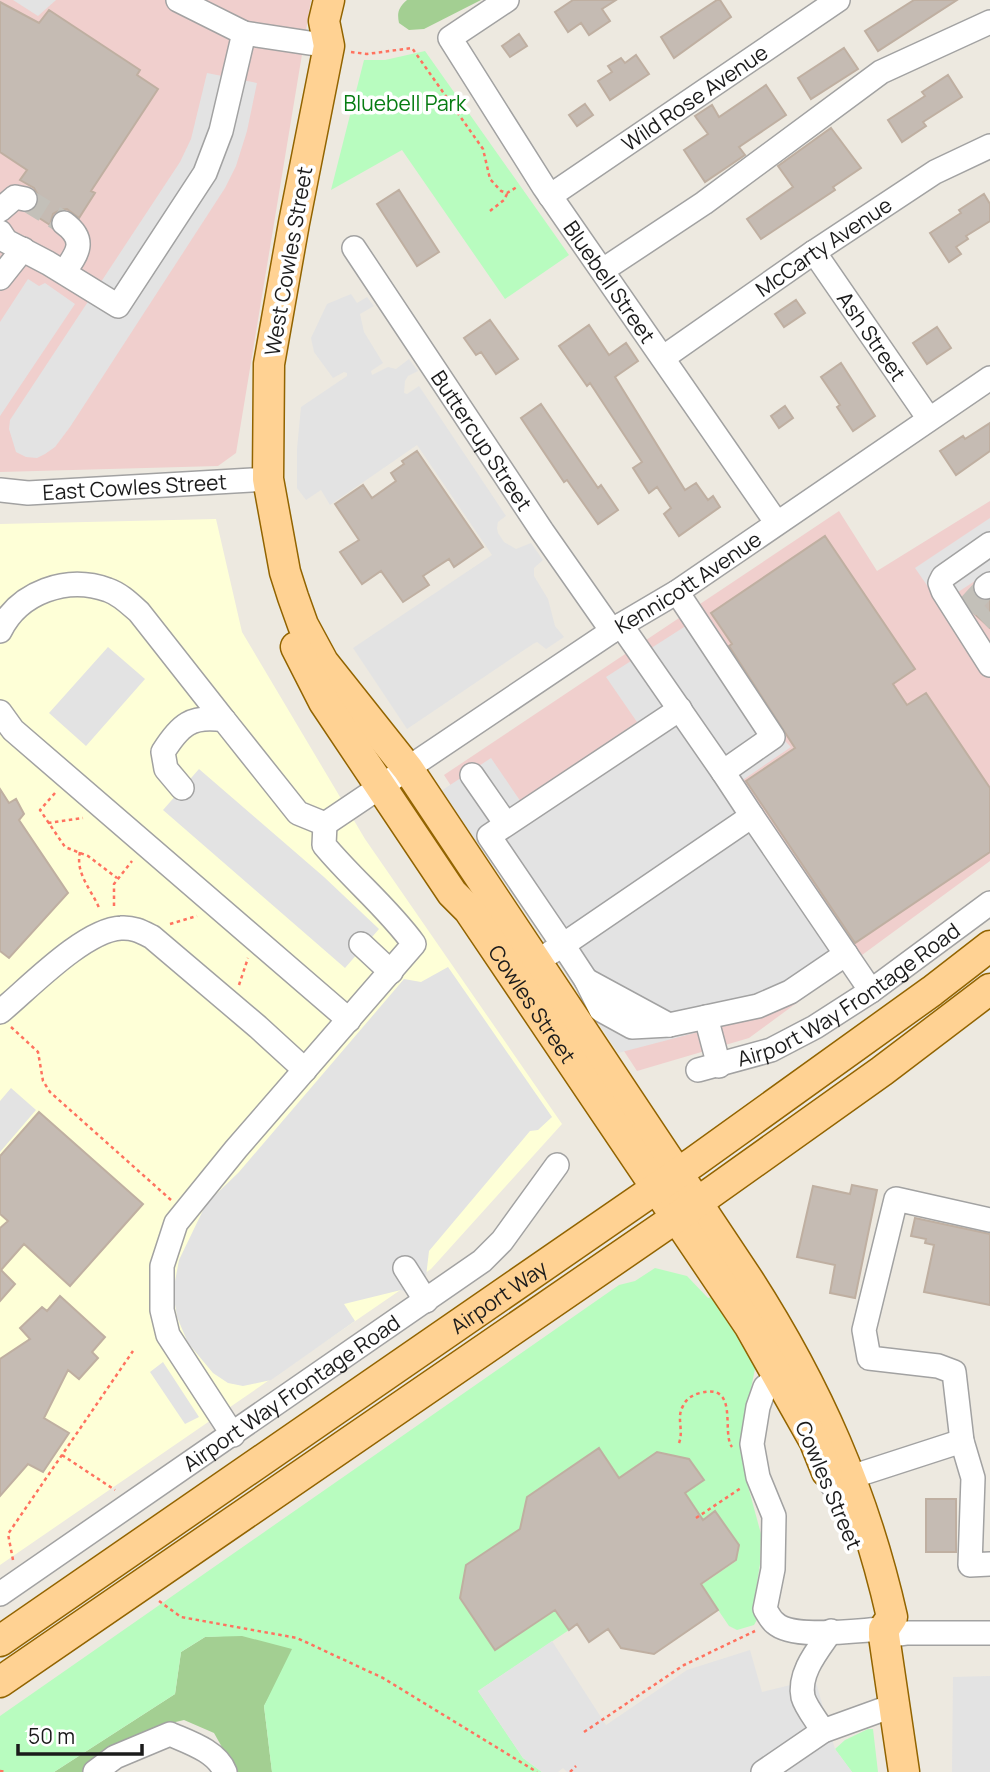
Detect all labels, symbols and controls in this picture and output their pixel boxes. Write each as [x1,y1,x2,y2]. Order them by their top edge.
street label: Wild Rose Avenue [616,38,773,157]
park label: Bluebell Park [343,89,467,117]
street label: West Cowles Street [258,164,318,358]
street label: McCarty Avenue [750,190,897,303]
street label: Bluebell Street [557,215,662,349]
street label: Ash Street [831,286,913,386]
street label: Buttercup Street [425,365,539,516]
street label: East Cowles Street [42,467,228,506]
street label: Kennicott Avenue [609,525,766,640]
street label: Airport Way Frontage Road [734,916,965,1073]
street label: Cowles Street [482,939,582,1069]
street label: Airport Way [445,1254,553,1340]
street label: Airport Way Frontage Road [177,1308,405,1478]
street label: Cowles Street [789,1416,869,1554]
scale bar [18,1712,142,1756]
text: 50 m [28,1722,75,1750]

